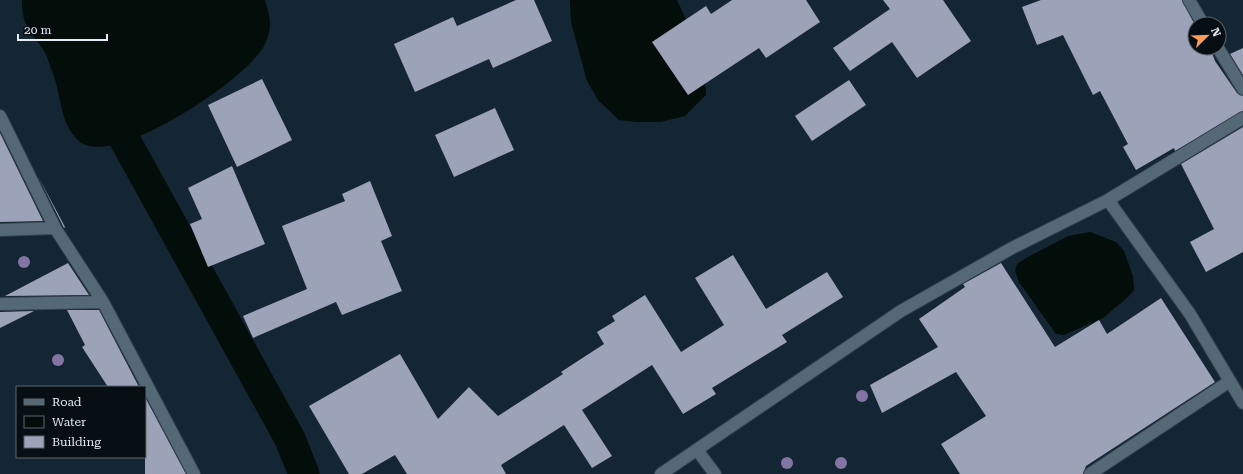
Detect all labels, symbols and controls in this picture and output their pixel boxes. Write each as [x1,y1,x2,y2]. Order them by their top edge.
scale bar [18,16,107,42]
north arrow [1187,16,1227,56]
text: 20 m [24,23,51,37]
text: N [1208,26,1224,39]
legend [16,386,146,458]
text: Road [52,395,82,409]
text: Water [52,415,86,429]
text: Building [52,435,101,449]

